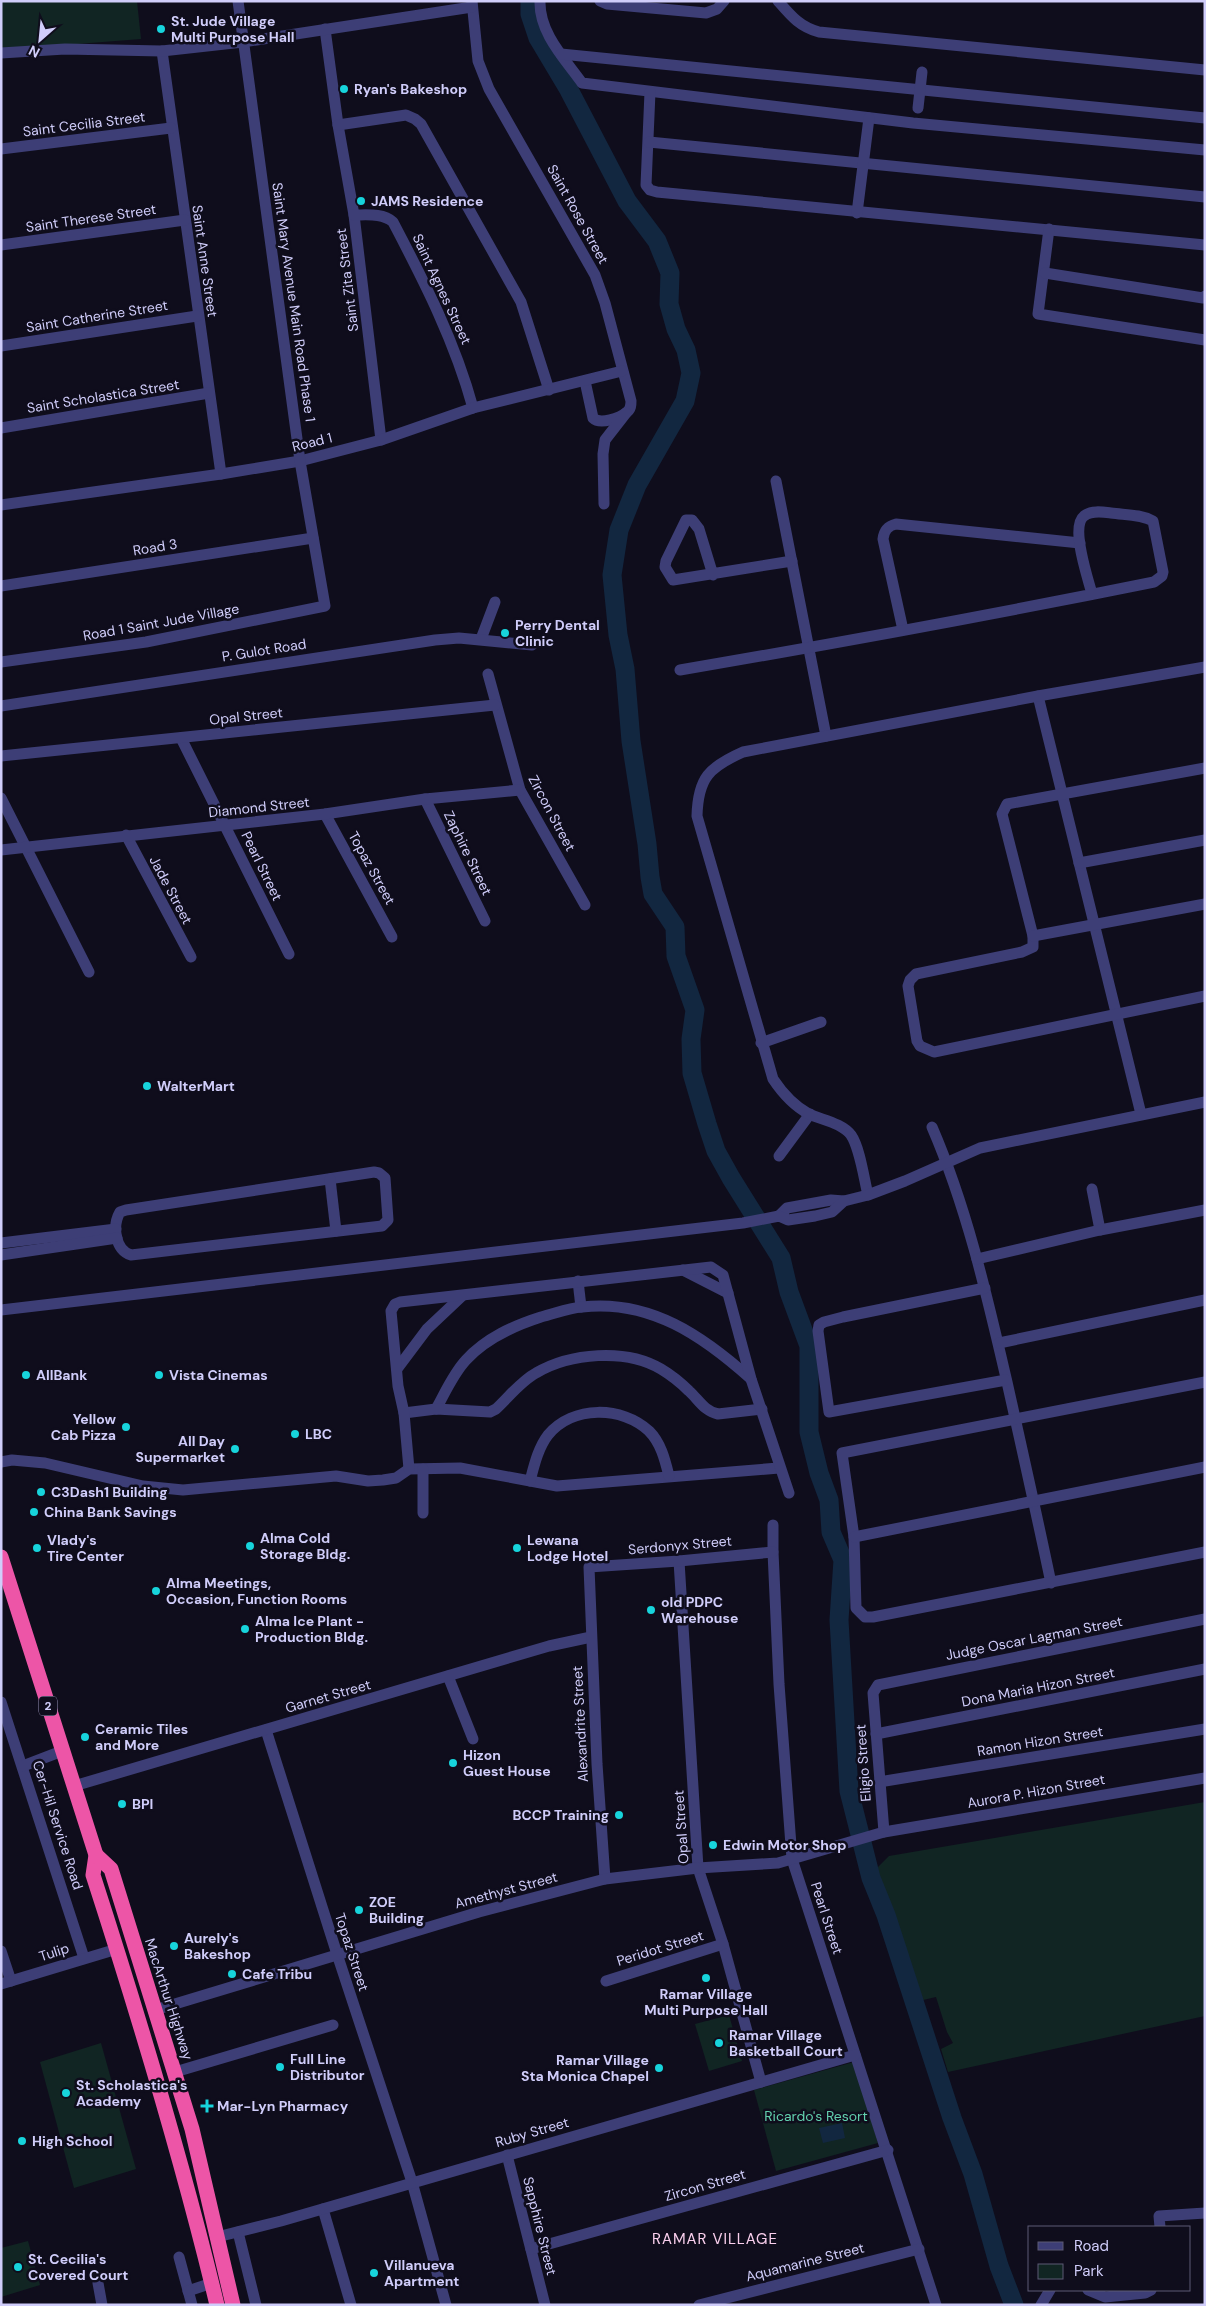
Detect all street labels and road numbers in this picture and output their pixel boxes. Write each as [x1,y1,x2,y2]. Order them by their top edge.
street label: Saint Cecilia Street [22,108,146,140]
street label: Saint Rose Street [543,161,613,267]
street label: Saint Mary Avenue Main Road Phase 1 [268,181,320,423]
street label: Saint Therese Street [25,200,157,236]
street label: Saint Anne Street [188,204,222,318]
street label: Saint Zita Street [332,227,362,333]
street label: Saint Agnes Street [409,231,475,347]
street label: Saint Catherine Street [25,296,169,336]
street label: Saint Scholastica Street [25,375,181,417]
street label: Road 1 [290,428,334,456]
street label: Road 3 [132,535,178,559]
street label: Road 1 Saint Jude Village [81,599,241,645]
street label: P. Gulot Road [221,634,307,666]
street label: Opal Street [208,703,284,729]
street label: Zircon Street [524,772,580,854]
street label: Diamond Street [208,793,310,821]
street label: Zaphire Street [440,808,496,898]
street label: Pearl Street [237,828,287,904]
street label: Topaz Street [344,828,400,908]
street label: Jade Street [146,853,196,927]
street label: Serdonyx Street [627,1532,733,1558]
street label: Judge Oscar Lagman Street [944,1612,1124,1664]
street label: Dona Maria Hizon Street [960,1663,1116,1711]
street label: Alexandrite Street [568,1665,592,1783]
street label: Garnet Street [283,1675,373,1717]
road number: 2 [39,1696,57,1715]
street label: Ramon Hizon Street [976,1722,1104,1760]
street label: Eligio Street [851,1724,875,1802]
street label: Cer-Hil Service Road [29,1758,87,1892]
street label: Aurora P. Hizon Street [966,1770,1106,1812]
street label: Opal Street [669,1790,693,1864]
street label: Amethyst Street [453,1868,559,1912]
street label: Pearl Street [807,1880,847,1956]
street label: Topaz Street [331,1911,373,1993]
street label: Peridot Street [614,1926,706,1970]
street label: MacArthur Highway [141,1936,197,2062]
street label: Tulip [37,1939,71,1965]
street label: Ruby Street [493,2113,571,2151]
street label: Zircon Street [662,2165,748,2205]
street label: Sapphire Street [519,2175,561,2277]
street label: Aquamarine Street [744,2239,866,2285]

